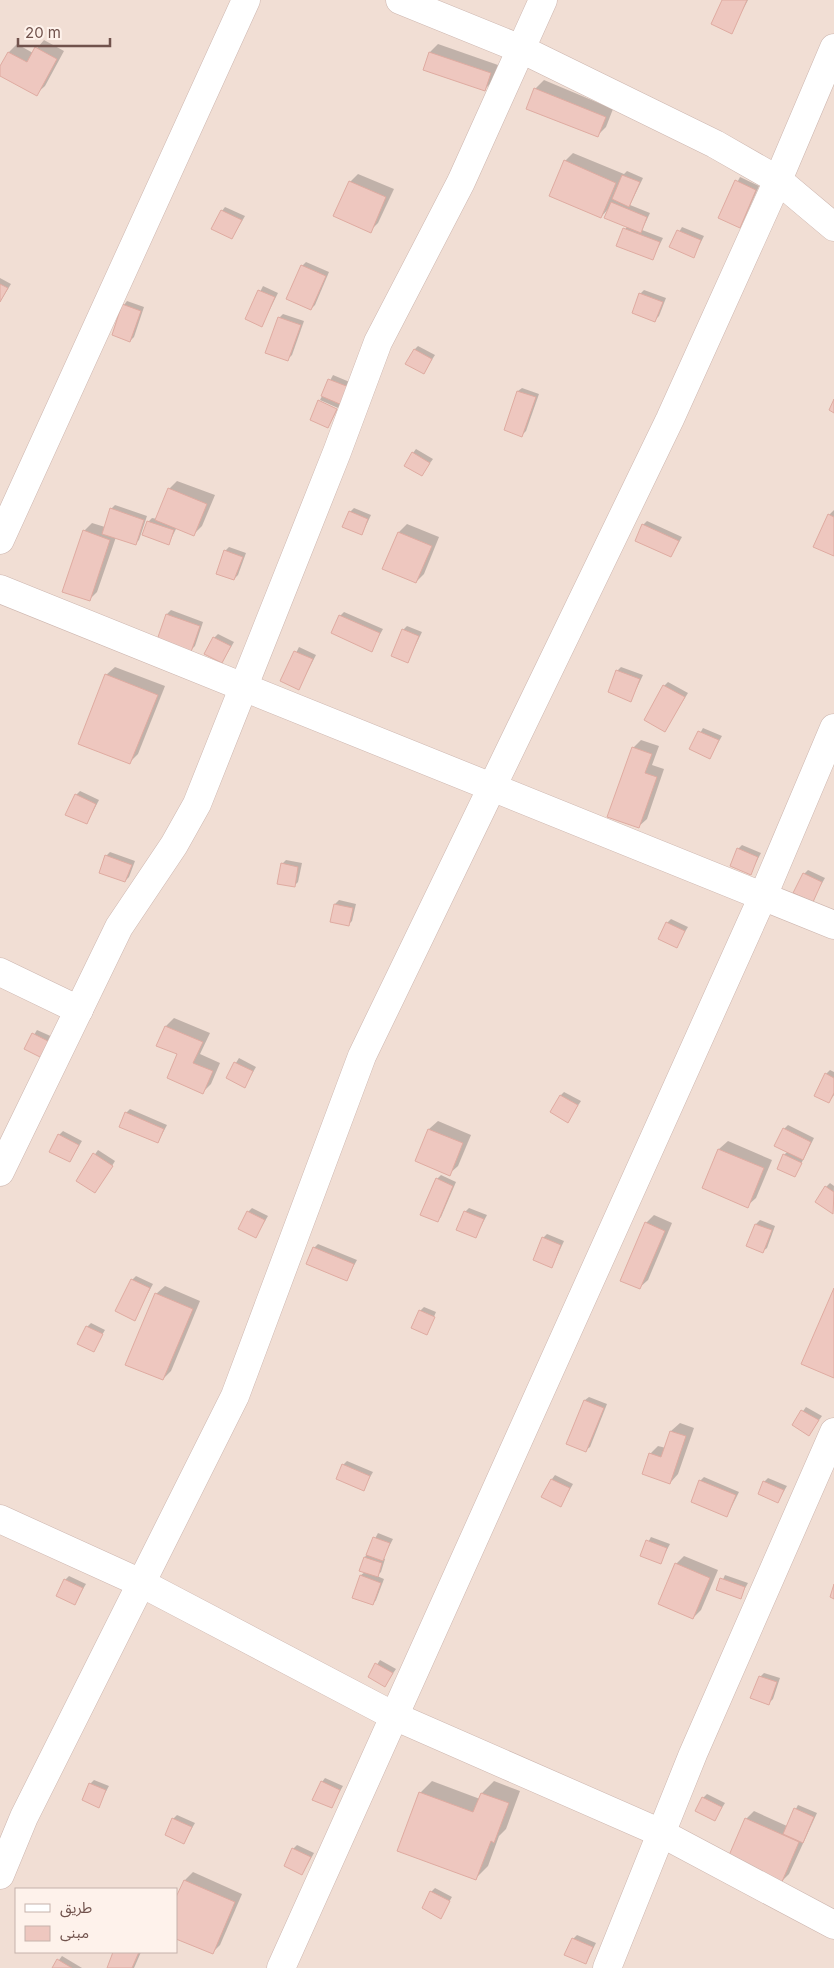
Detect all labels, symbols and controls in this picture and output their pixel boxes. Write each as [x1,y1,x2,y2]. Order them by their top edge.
scale bar [18,15,110,47]
text: 20 m [25,23,61,42]
legend [15,1888,178,1953]
text: طريق [60,1898,92,1918]
text: مبنى [60,1923,89,1942]

